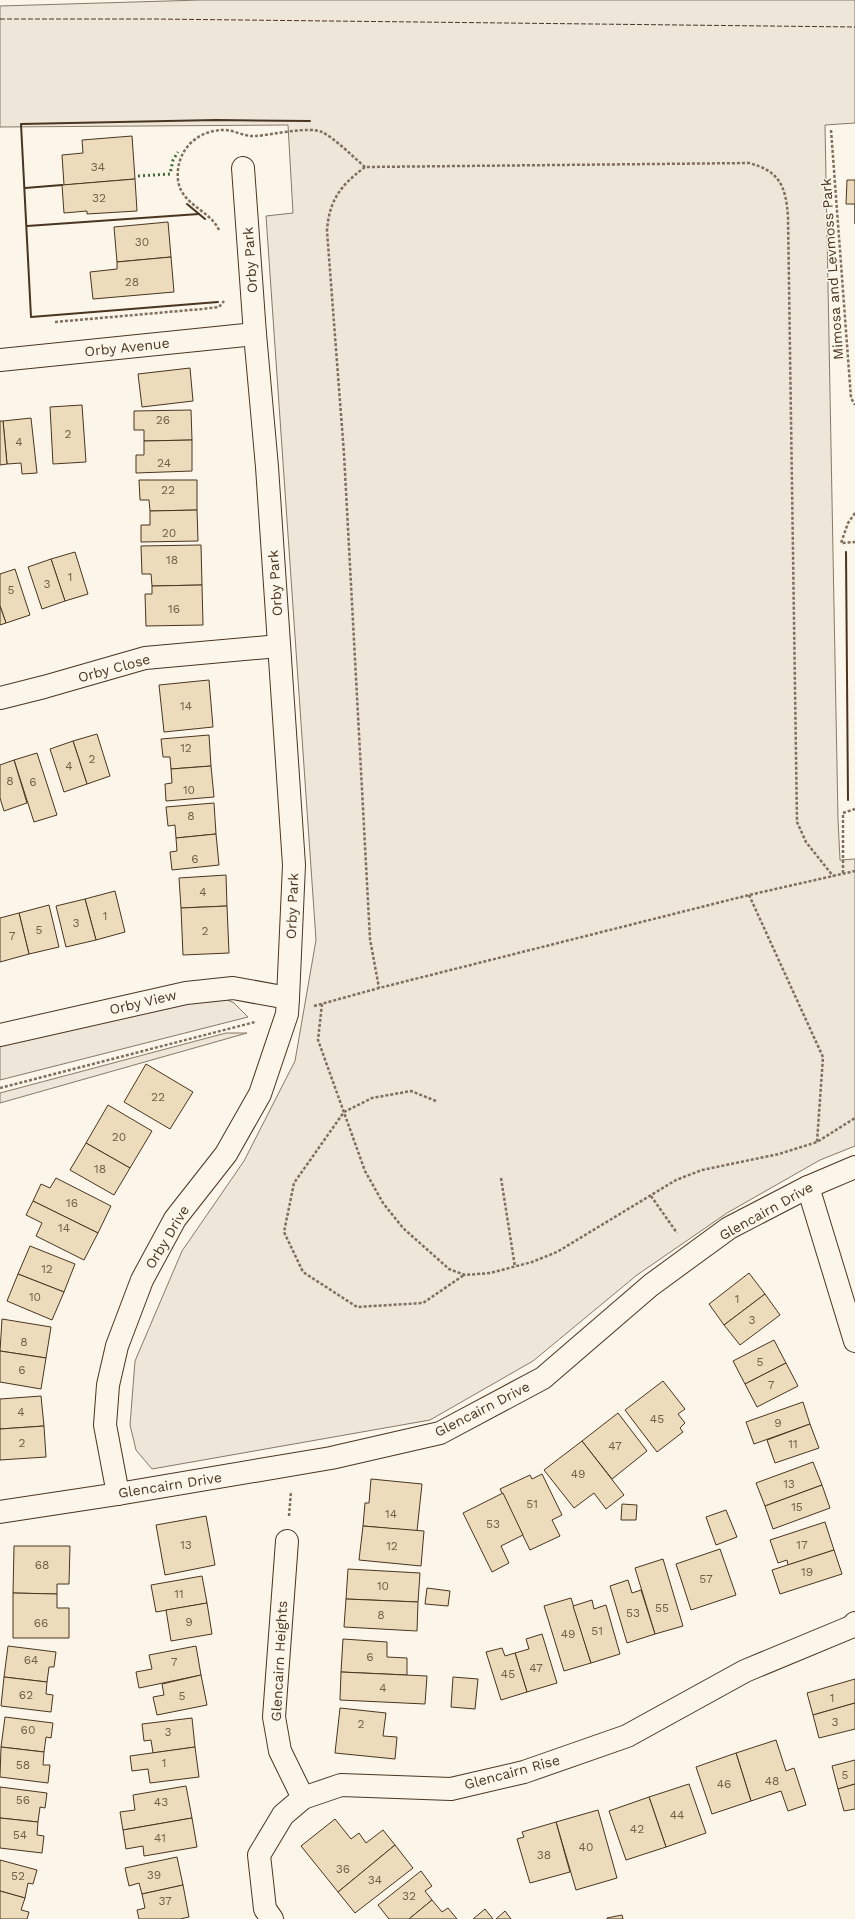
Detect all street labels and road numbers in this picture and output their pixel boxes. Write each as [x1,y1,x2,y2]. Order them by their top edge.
street label: Mimosa and Levmoss Park [818,178,846,360]
street label: Orby Park [240,226,260,294]
street label: Orby Avenue [84,335,170,359]
street label: Orby Park [265,549,285,617]
street label: Orby Close [76,651,152,685]
street label: Orby Park [283,872,301,939]
street label: Orby View [108,986,178,1017]
street label: Glencairn Drive [716,1179,816,1243]
street label: Orby Drive [142,1202,192,1272]
street label: Glencairn Drive [432,1378,532,1440]
street label: Glencairn Drive [117,1469,223,1501]
street label: Glencairn Heights [268,1600,290,1722]
street label: Glencairn Rise [462,1752,562,1792]

